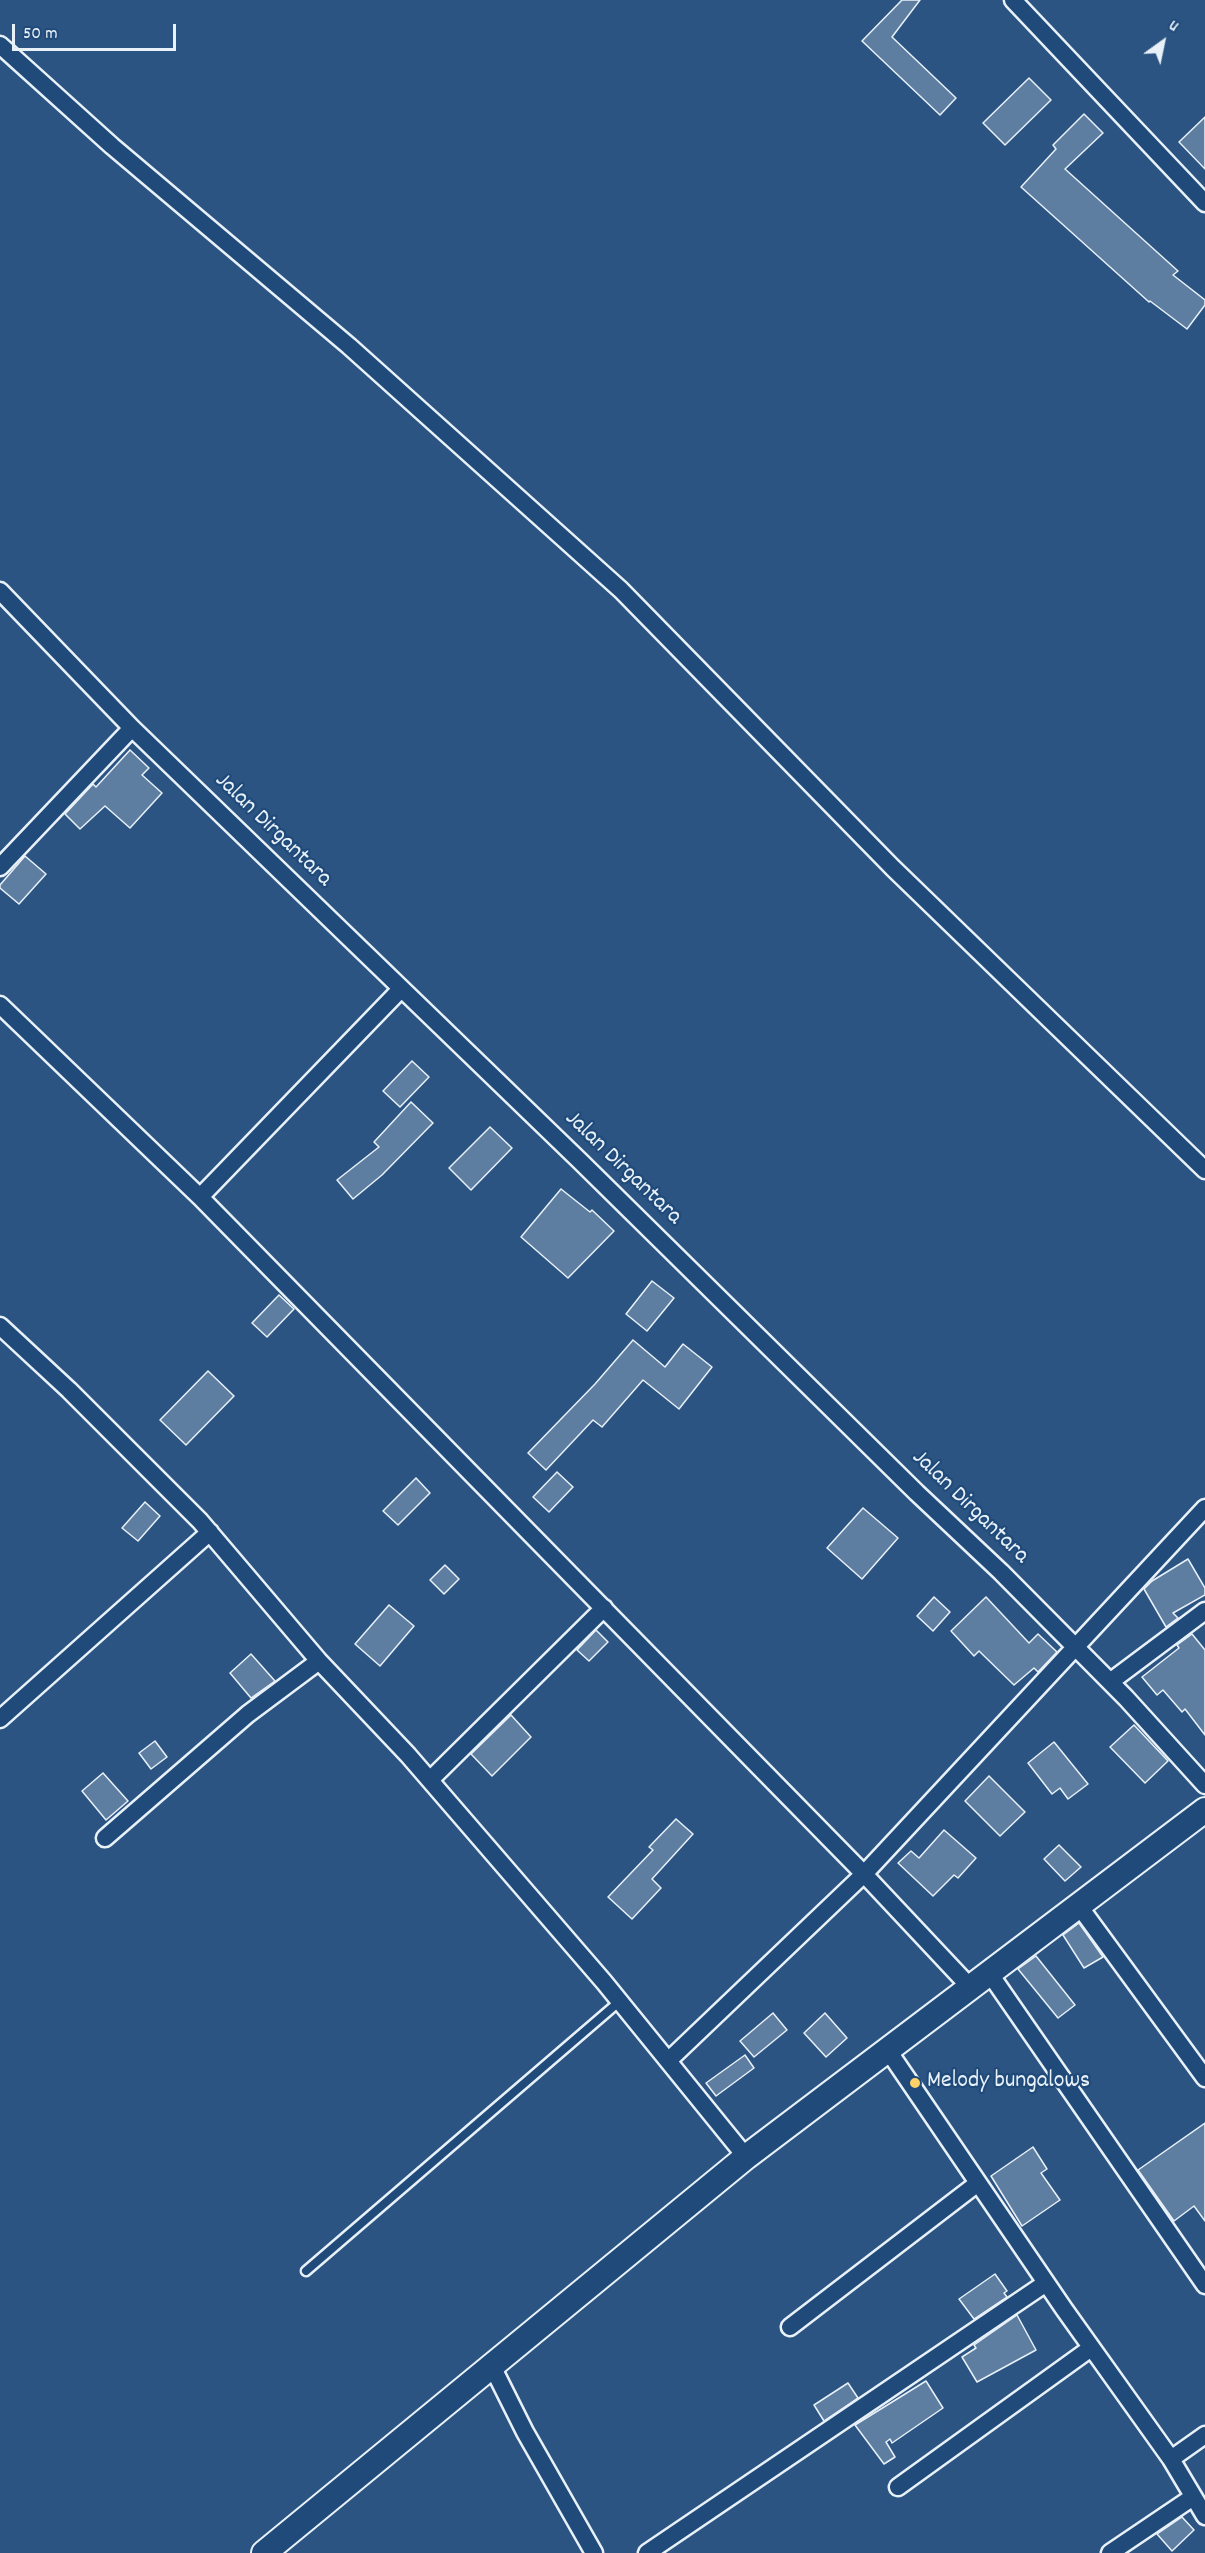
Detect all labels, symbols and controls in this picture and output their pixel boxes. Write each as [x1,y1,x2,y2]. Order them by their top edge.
scale bar [15,12,178,50]
north arrow [1133,12,1193,72]
text: U [1164,15,1183,38]
text: 50 m [23,22,58,47]
street label: Jalan Dirgantara [207,768,337,894]
street label: Jalan Dirgantara [557,1106,687,1232]
street label: Jalan Dirgantara [904,1445,1034,1571]
place label: Melody bungalows [927,2069,1090,2097]
marker: Melody bungalows [908,2076,922,2090]

